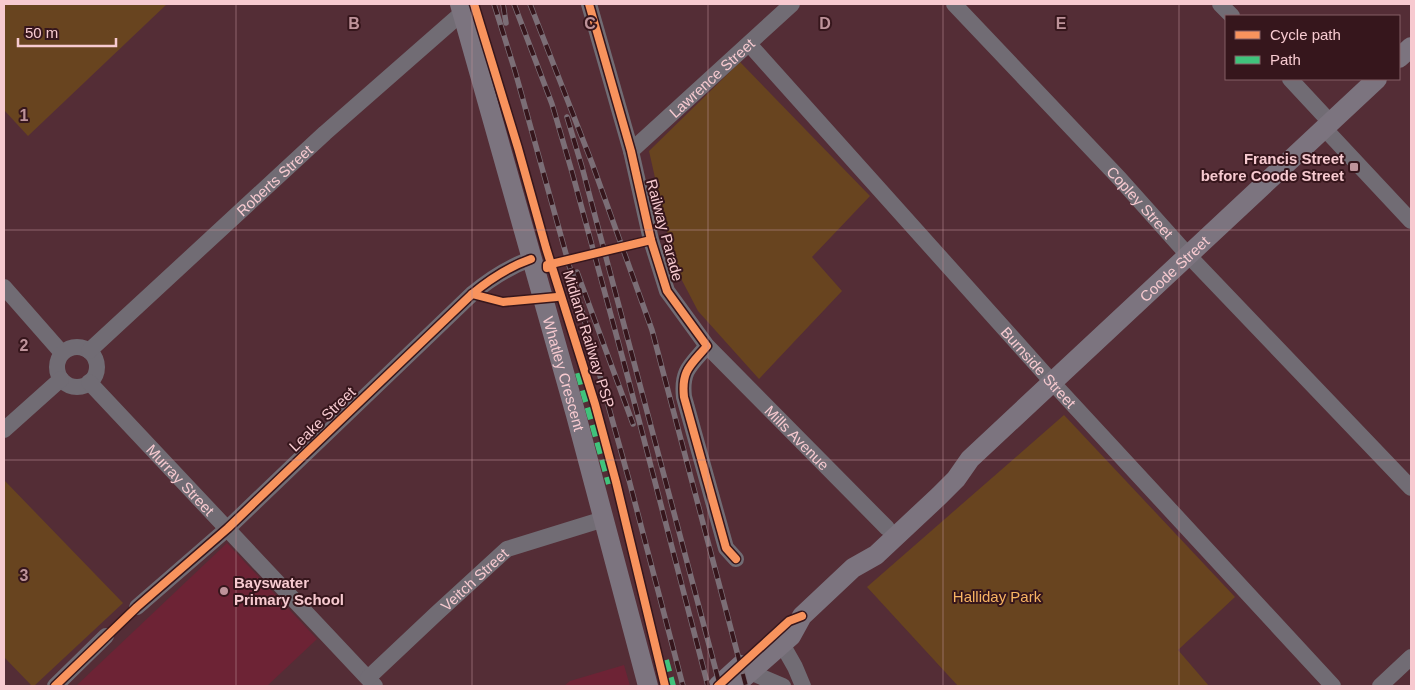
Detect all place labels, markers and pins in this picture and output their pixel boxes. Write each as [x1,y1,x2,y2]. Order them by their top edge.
place label: Francis Street before Coode Street [1201,150,1344,184]
marker: Francis Street before Coode Street [1348,161,1360,173]
place label: Bayswater Primary School [234,574,344,608]
marker: Bayswater Primary School [218,585,230,597]

